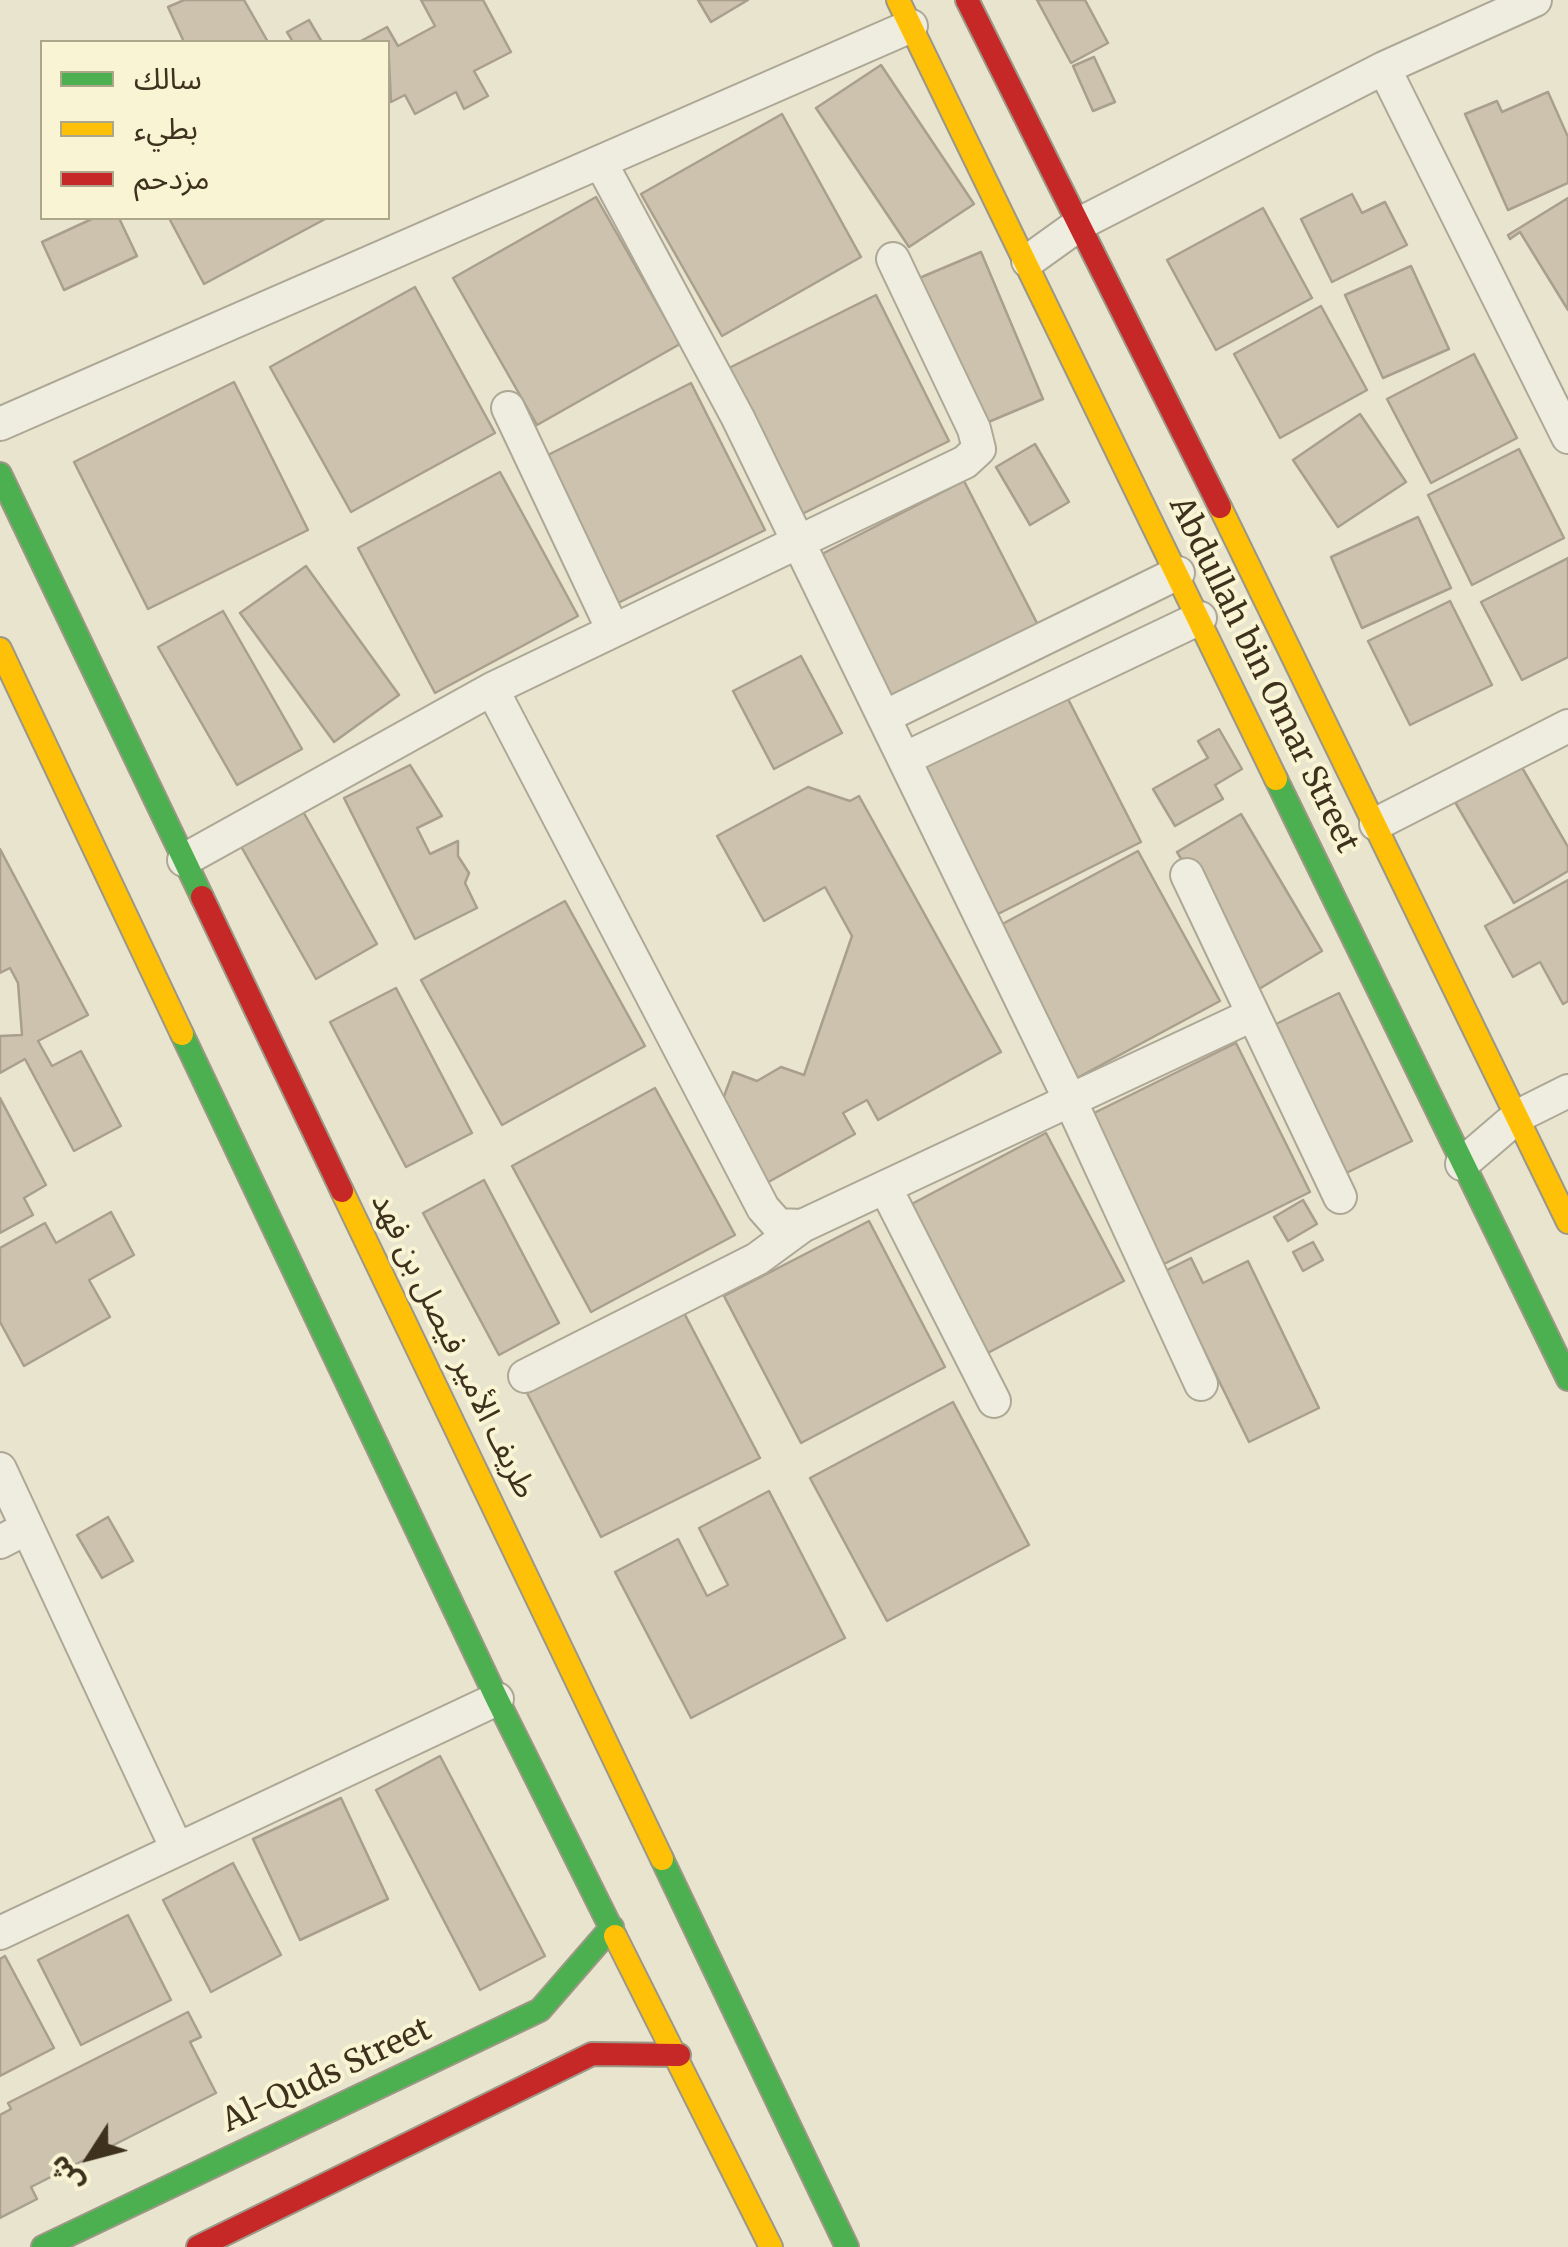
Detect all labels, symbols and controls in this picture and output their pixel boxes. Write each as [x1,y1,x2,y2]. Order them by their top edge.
legend [40,40,390,220]
text: سالك [134,59,202,97]
text: بطيء [134,109,198,147]
text: مزدحم [134,159,210,197]
street label: Abdullah bin Omar Street [1160,491,1366,859]
street label: طريف الأمير فيصل بن فهد [362,1187,544,1505]
street label: Al-Quds Street [216,2011,438,2141]
north arrow [40,2107,140,2207]
text: ش [40,2149,92,2201]

